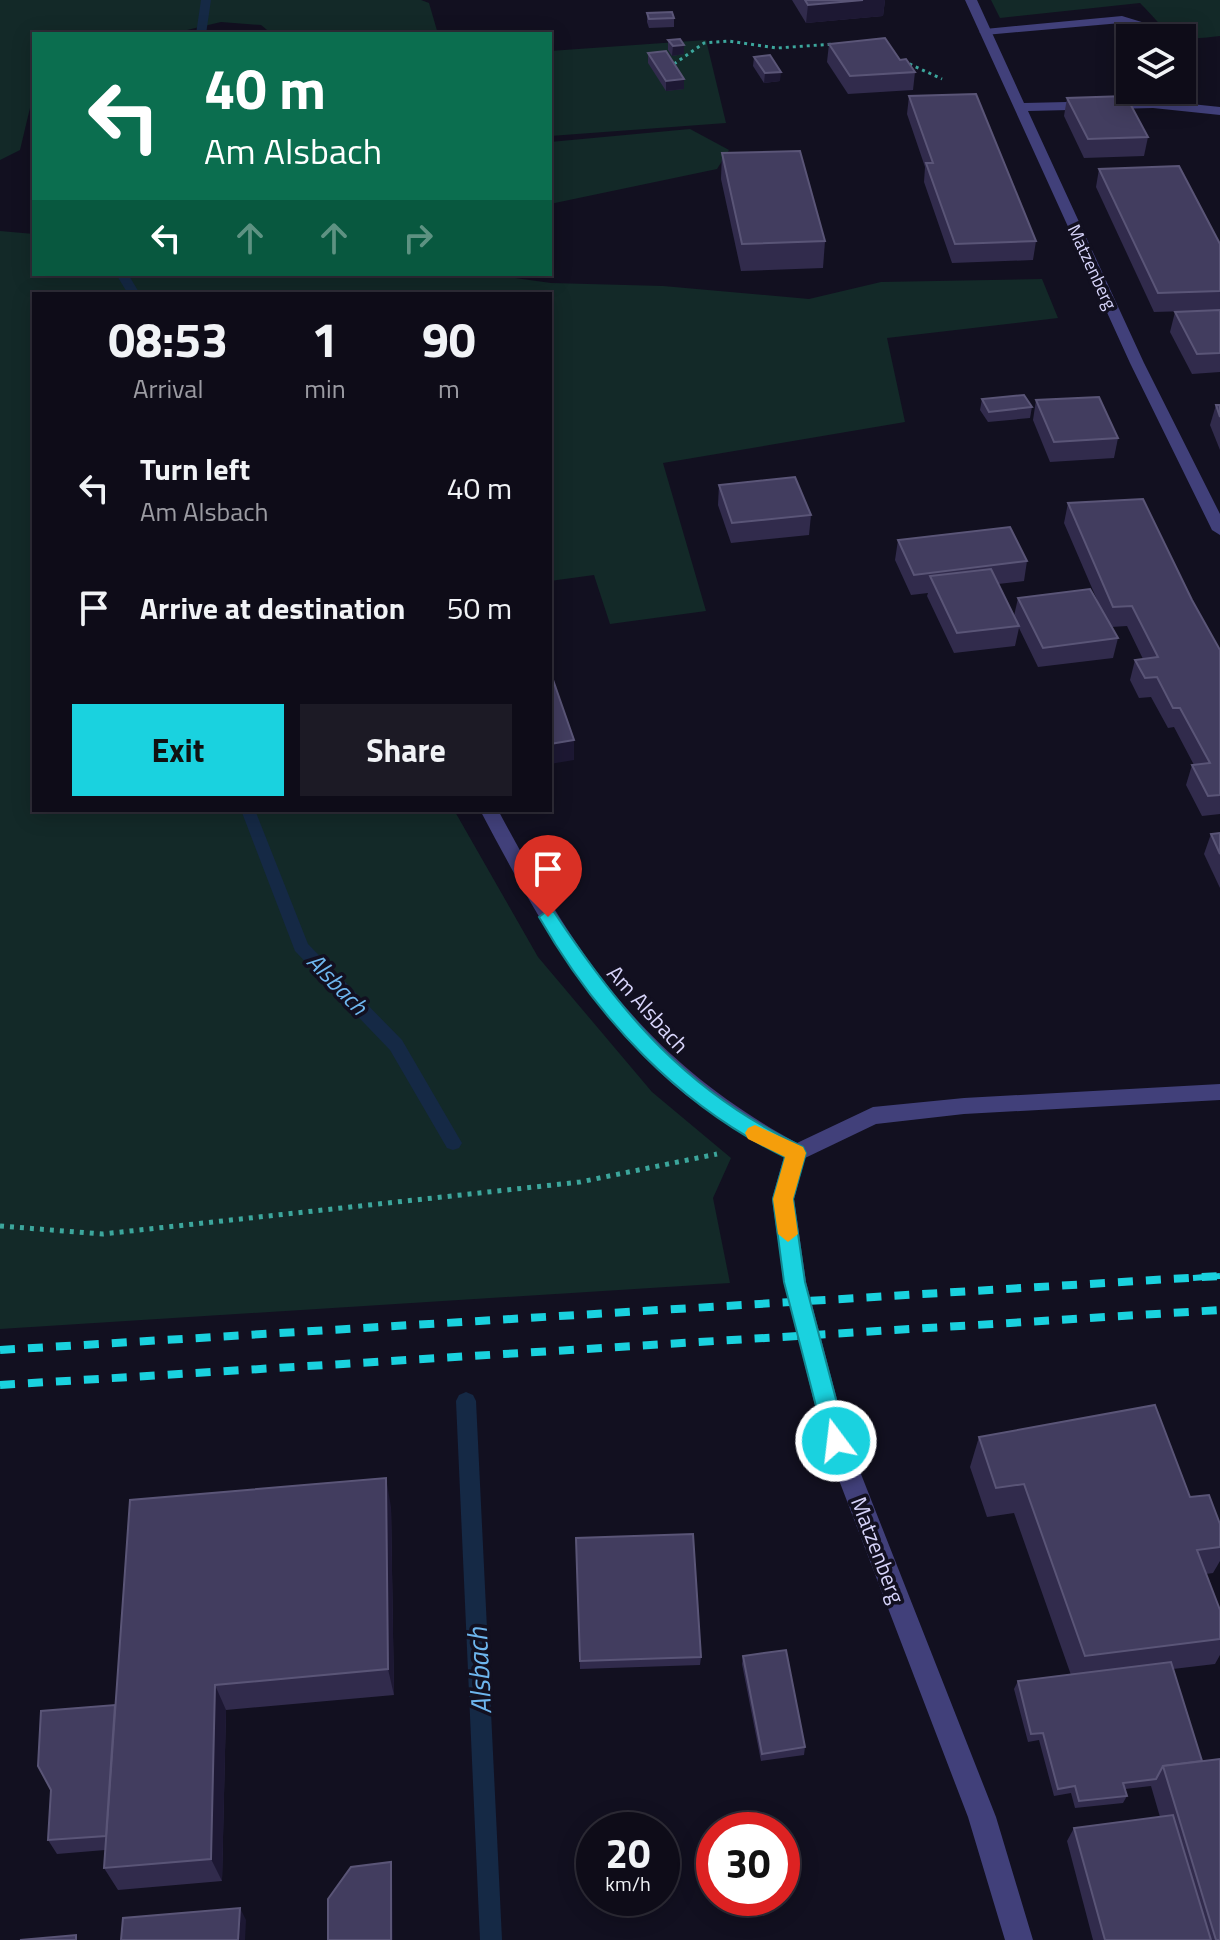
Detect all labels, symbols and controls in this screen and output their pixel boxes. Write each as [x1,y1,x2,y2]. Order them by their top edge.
map controls [1116,24,1196,104]
button: layers [1116,24,1196,104]
text: 40 m [204,46,326,131]
icon: left [72,64,176,168]
text: Am Alsbach [204,123,382,178]
icon: left [144,216,188,260]
icon: ahead [228,216,272,260]
icon: ahead [312,216,356,260]
icon: right [396,216,440,260]
street label: Matzenberg [1061,220,1124,314]
text: 08:53 [108,303,228,376]
text: 1 [312,303,338,376]
text: 90 [422,303,476,376]
text: Arrival [133,369,203,408]
text: min [304,369,346,408]
text: m [438,369,460,408]
text: Turn left [140,446,250,492]
text: 40 m [447,465,512,511]
icon: left [72,466,116,510]
text: Am Alsbach [140,492,269,531]
text: Arrive at destination [140,585,405,631]
text: 50 m [447,585,512,631]
icon: arrive [72,586,116,630]
button: Exit [72,704,284,796]
button: Share [300,704,512,796]
pin [514,835,582,917]
icon: arrive [526,847,570,891]
water label: Alsbach [299,944,377,1023]
street label: Am Alsbach [599,957,697,1061]
position arrow [794,1399,878,1483]
street label: Matzenberg [842,1492,914,1608]
water label: Alsbach [455,1626,502,1716]
speed limit sign: 30 [696,1812,800,1916]
text: 20 [606,1823,650,1884]
text: km/h [605,1868,651,1899]

